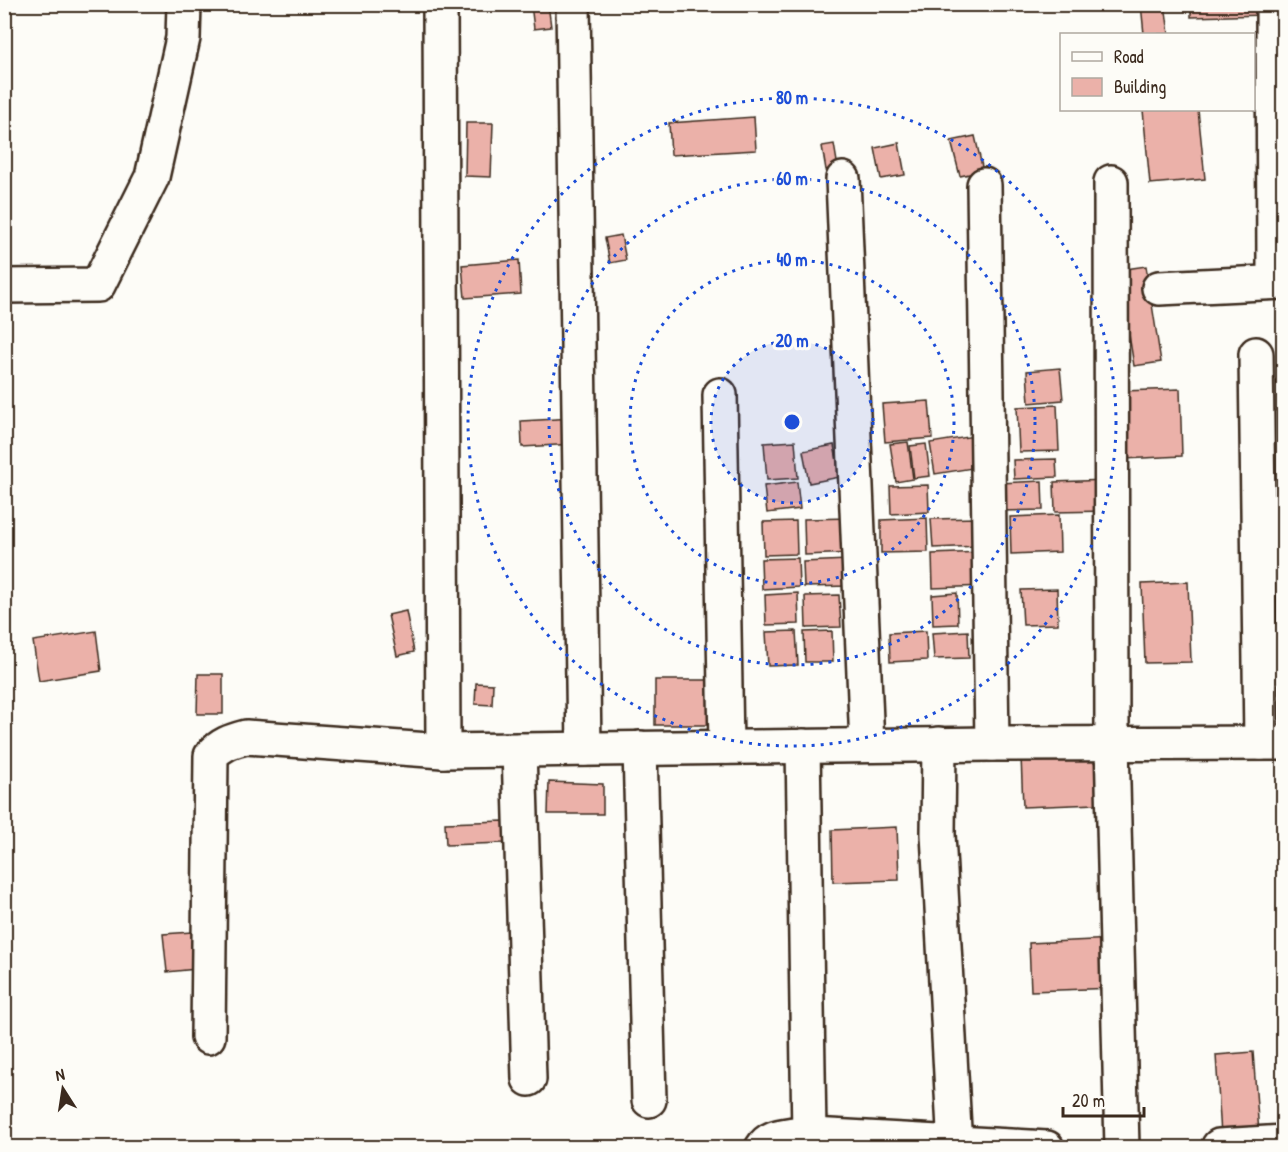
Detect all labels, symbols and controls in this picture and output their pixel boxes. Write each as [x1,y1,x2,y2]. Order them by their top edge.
legend [1060,33,1255,111]
text: Road [1114,44,1144,69]
text: Building [1114,74,1166,99]
text: 80 m [776,85,808,110]
text: 60 m [776,166,808,191]
text: 40 m [776,247,808,272]
text: 20 m [776,328,808,353]
centre of rings [782,412,802,432]
north arrow [33,1059,93,1119]
text: N [53,1063,67,1086]
scale bar [1063,1080,1144,1118]
text: 20 m [1072,1088,1105,1113]

